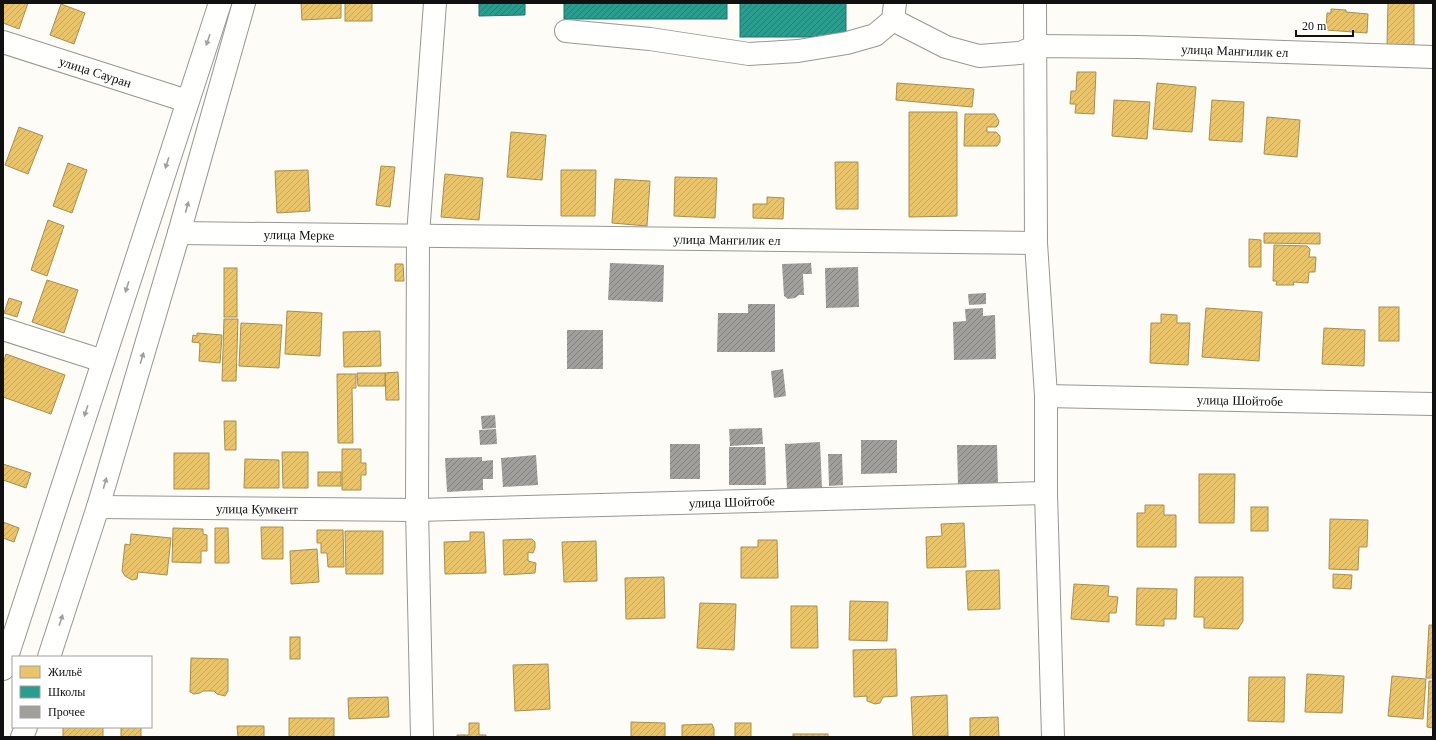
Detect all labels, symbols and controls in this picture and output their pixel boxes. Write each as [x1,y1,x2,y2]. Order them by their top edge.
scale bar [1296,12,1353,38]
text: 20 m [1302,19,1327,33]
one-way arrow [204,34,210,46]
street label: улица Мангилик ел [1181,41,1289,60]
street label: улица Сауран [57,53,133,90]
one-way arrow [163,158,169,170]
one-way arrow [184,200,190,213]
street label: улица Мерке [263,226,335,242]
street label: улица Мангилик ел [673,231,781,248]
one-way arrow [123,281,129,293]
one-way arrow [139,352,145,364]
street label: улица Шойтобе [1197,392,1283,408]
one-way arrow [83,405,89,417]
one-way arrow [102,476,108,488]
street label: улица Шойтобе [689,493,775,510]
street label: улица Кумкент [216,501,298,516]
one-way arrow [58,614,64,626]
legend [12,656,152,728]
text: Жильё [48,665,82,679]
text: Школы [48,685,85,699]
text: Прочее [48,705,85,719]

